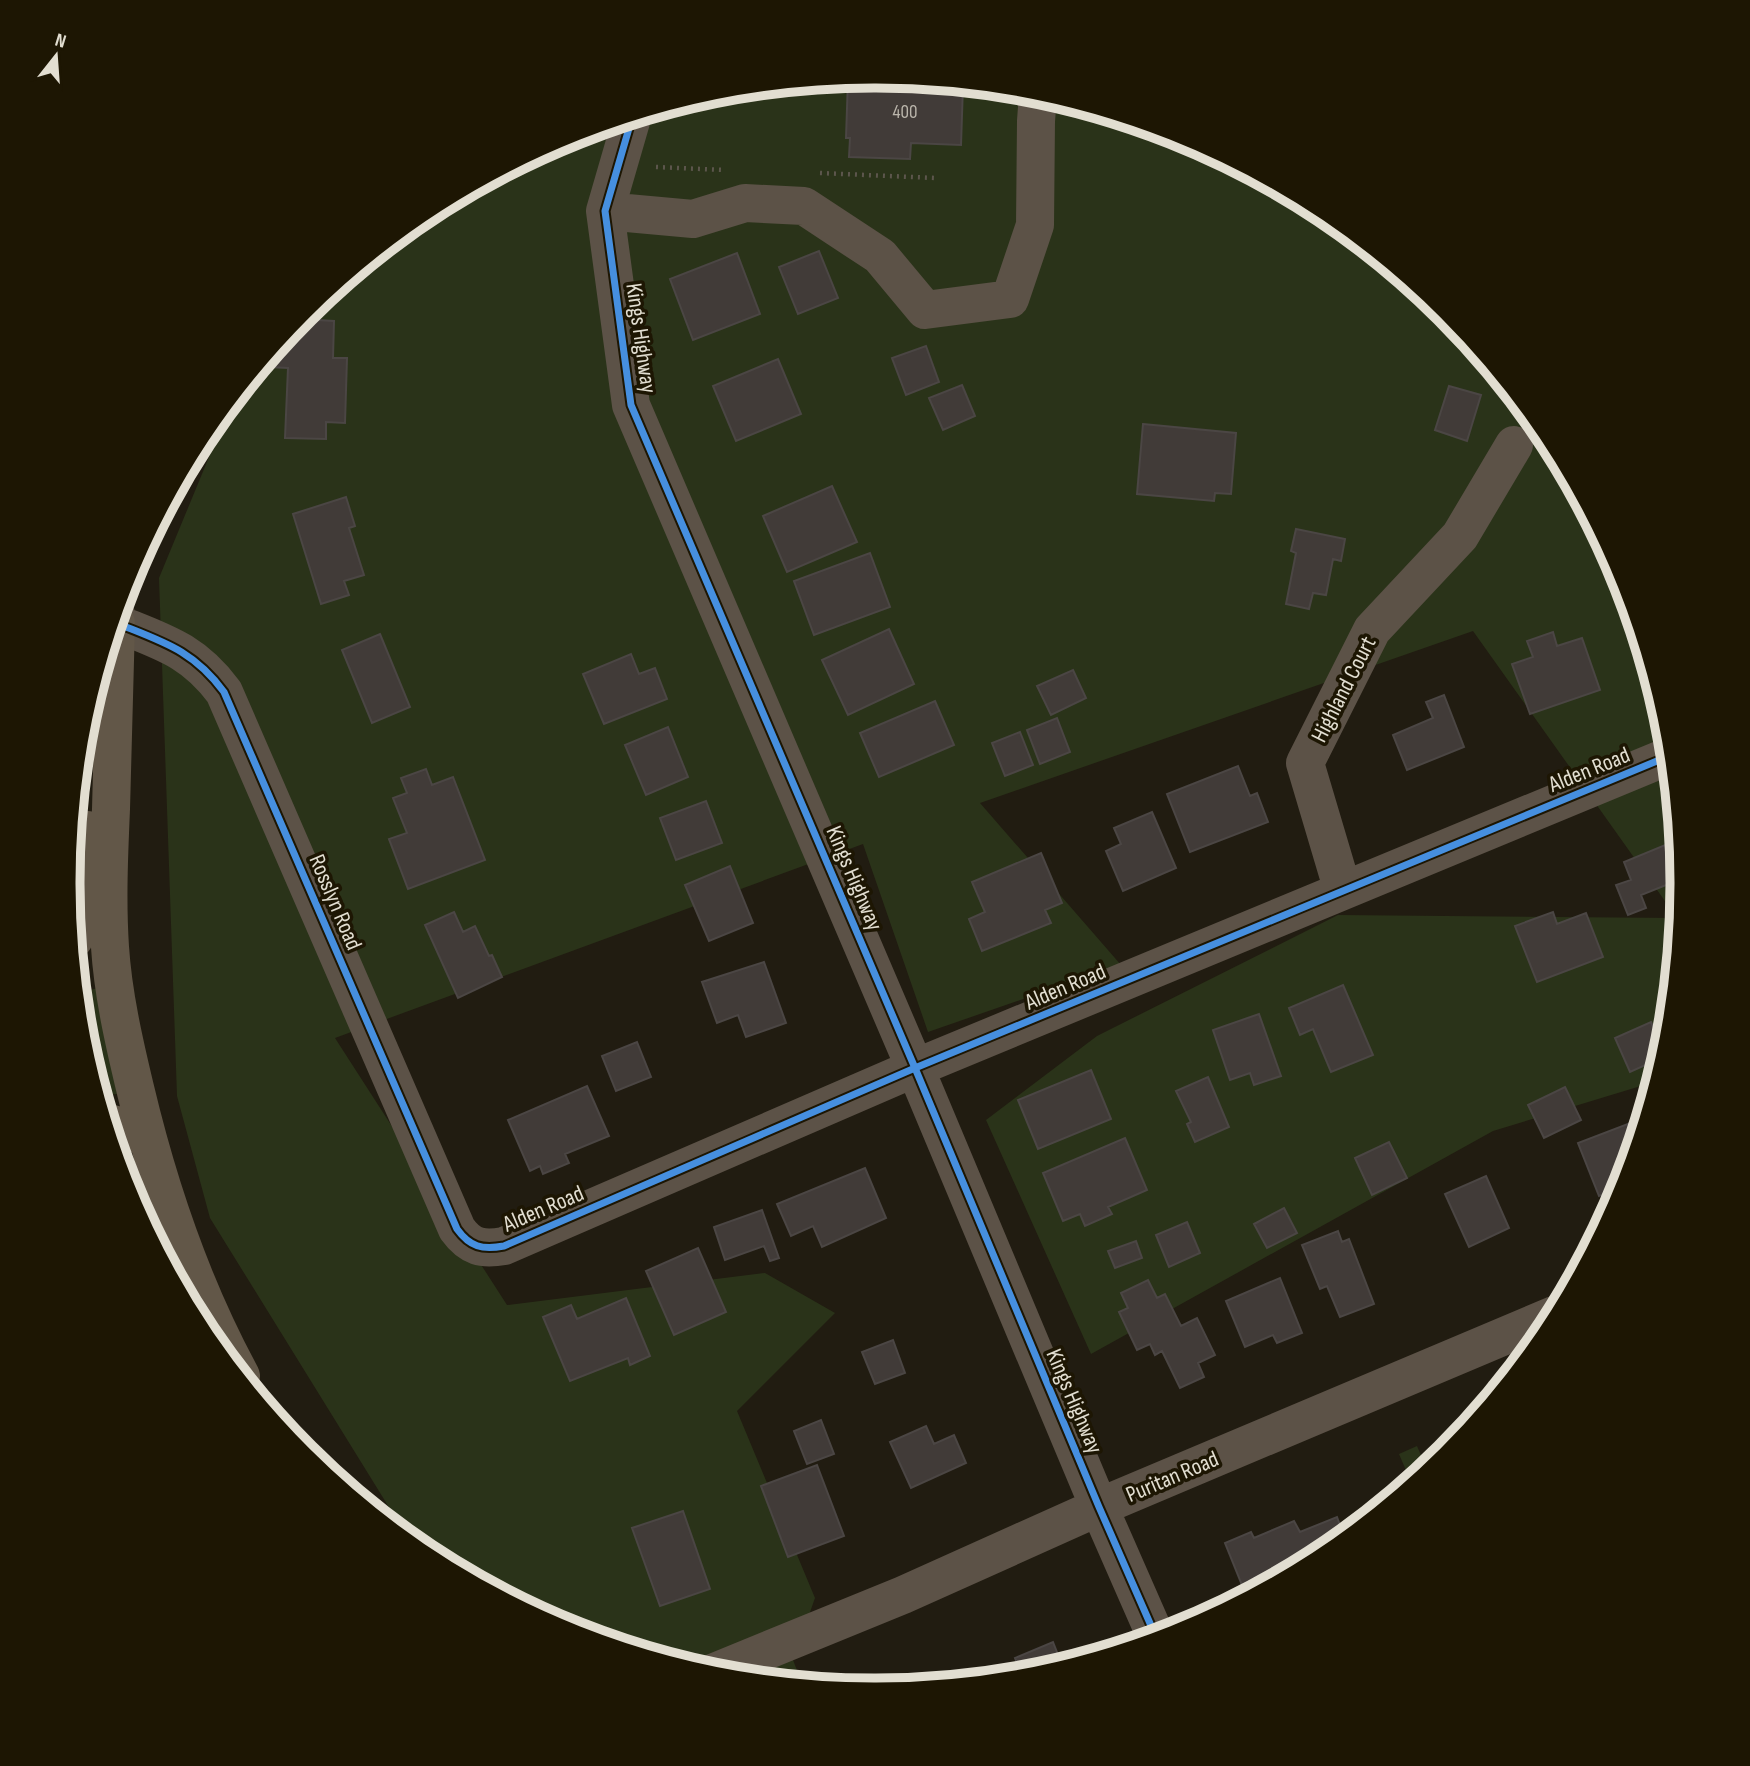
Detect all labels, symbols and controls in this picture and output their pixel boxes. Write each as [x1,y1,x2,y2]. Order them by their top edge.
north arrow [21,21,91,91]
text: N [52,29,69,54]
house number: 400 [893,101,917,124]
street label: Kings Highway [619,281,663,395]
street label: Highland Court [1305,632,1383,747]
street label: Alden Road [1544,741,1634,799]
street label: Kings Highway [820,822,889,935]
street label: Rosslyn Road [302,850,368,954]
street label: Alden Road [1020,957,1110,1017]
street label: Alden Road [498,1179,588,1239]
street label: Kings Highway [1040,1345,1109,1458]
street label: Puritan Road [1122,1445,1223,1509]

